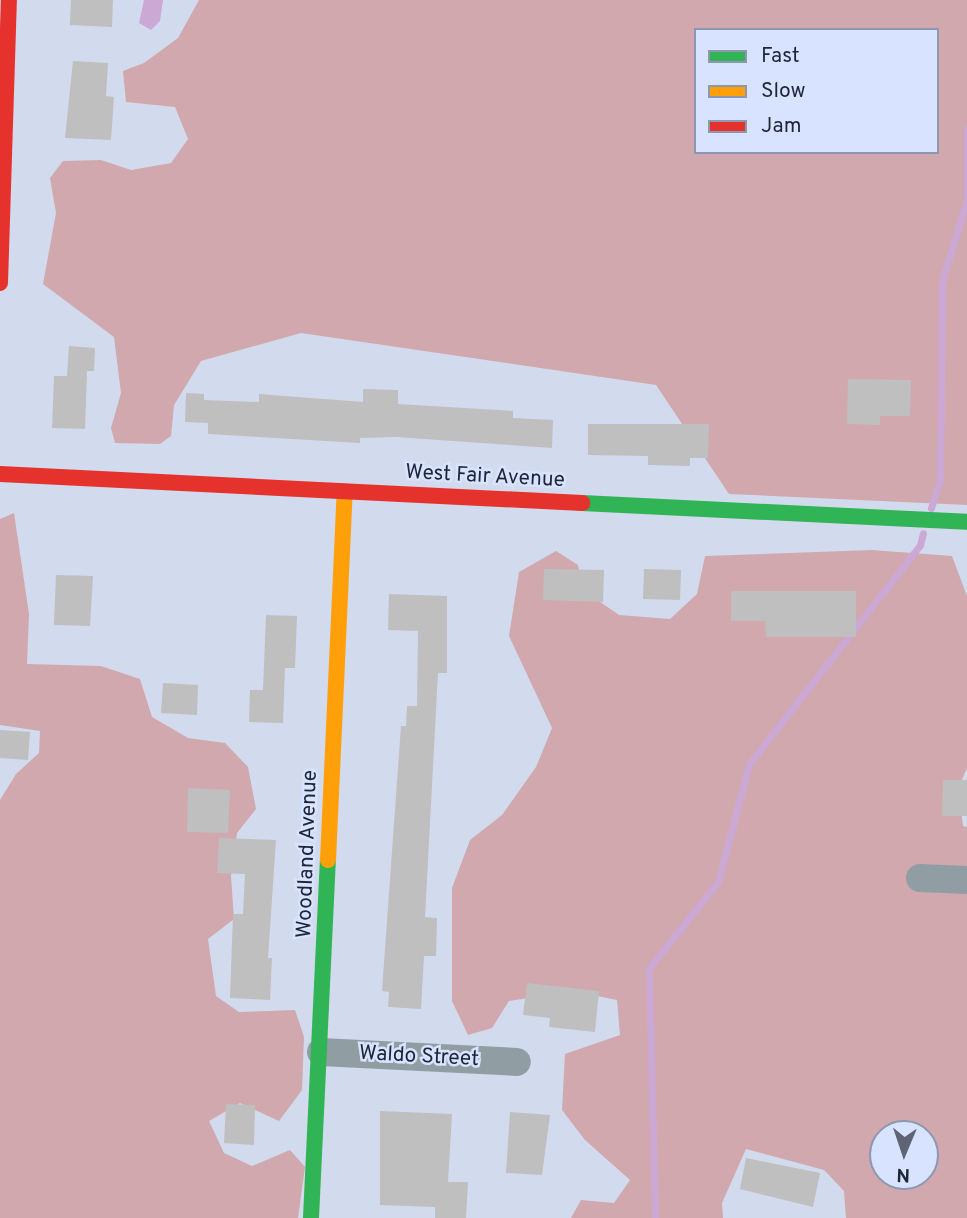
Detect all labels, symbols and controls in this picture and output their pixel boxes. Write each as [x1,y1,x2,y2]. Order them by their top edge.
legend [694,28,939,154]
text: Fast [761,43,800,70]
text: Slow [761,78,806,105]
text: Jam [761,113,802,140]
street label: West Fair Avenue [404,460,566,494]
street label: Woodland Avenue [292,769,324,939]
street label: Waldo Street [358,1041,480,1073]
north arrow [869,1120,939,1190]
text: N [896,1162,911,1186]

